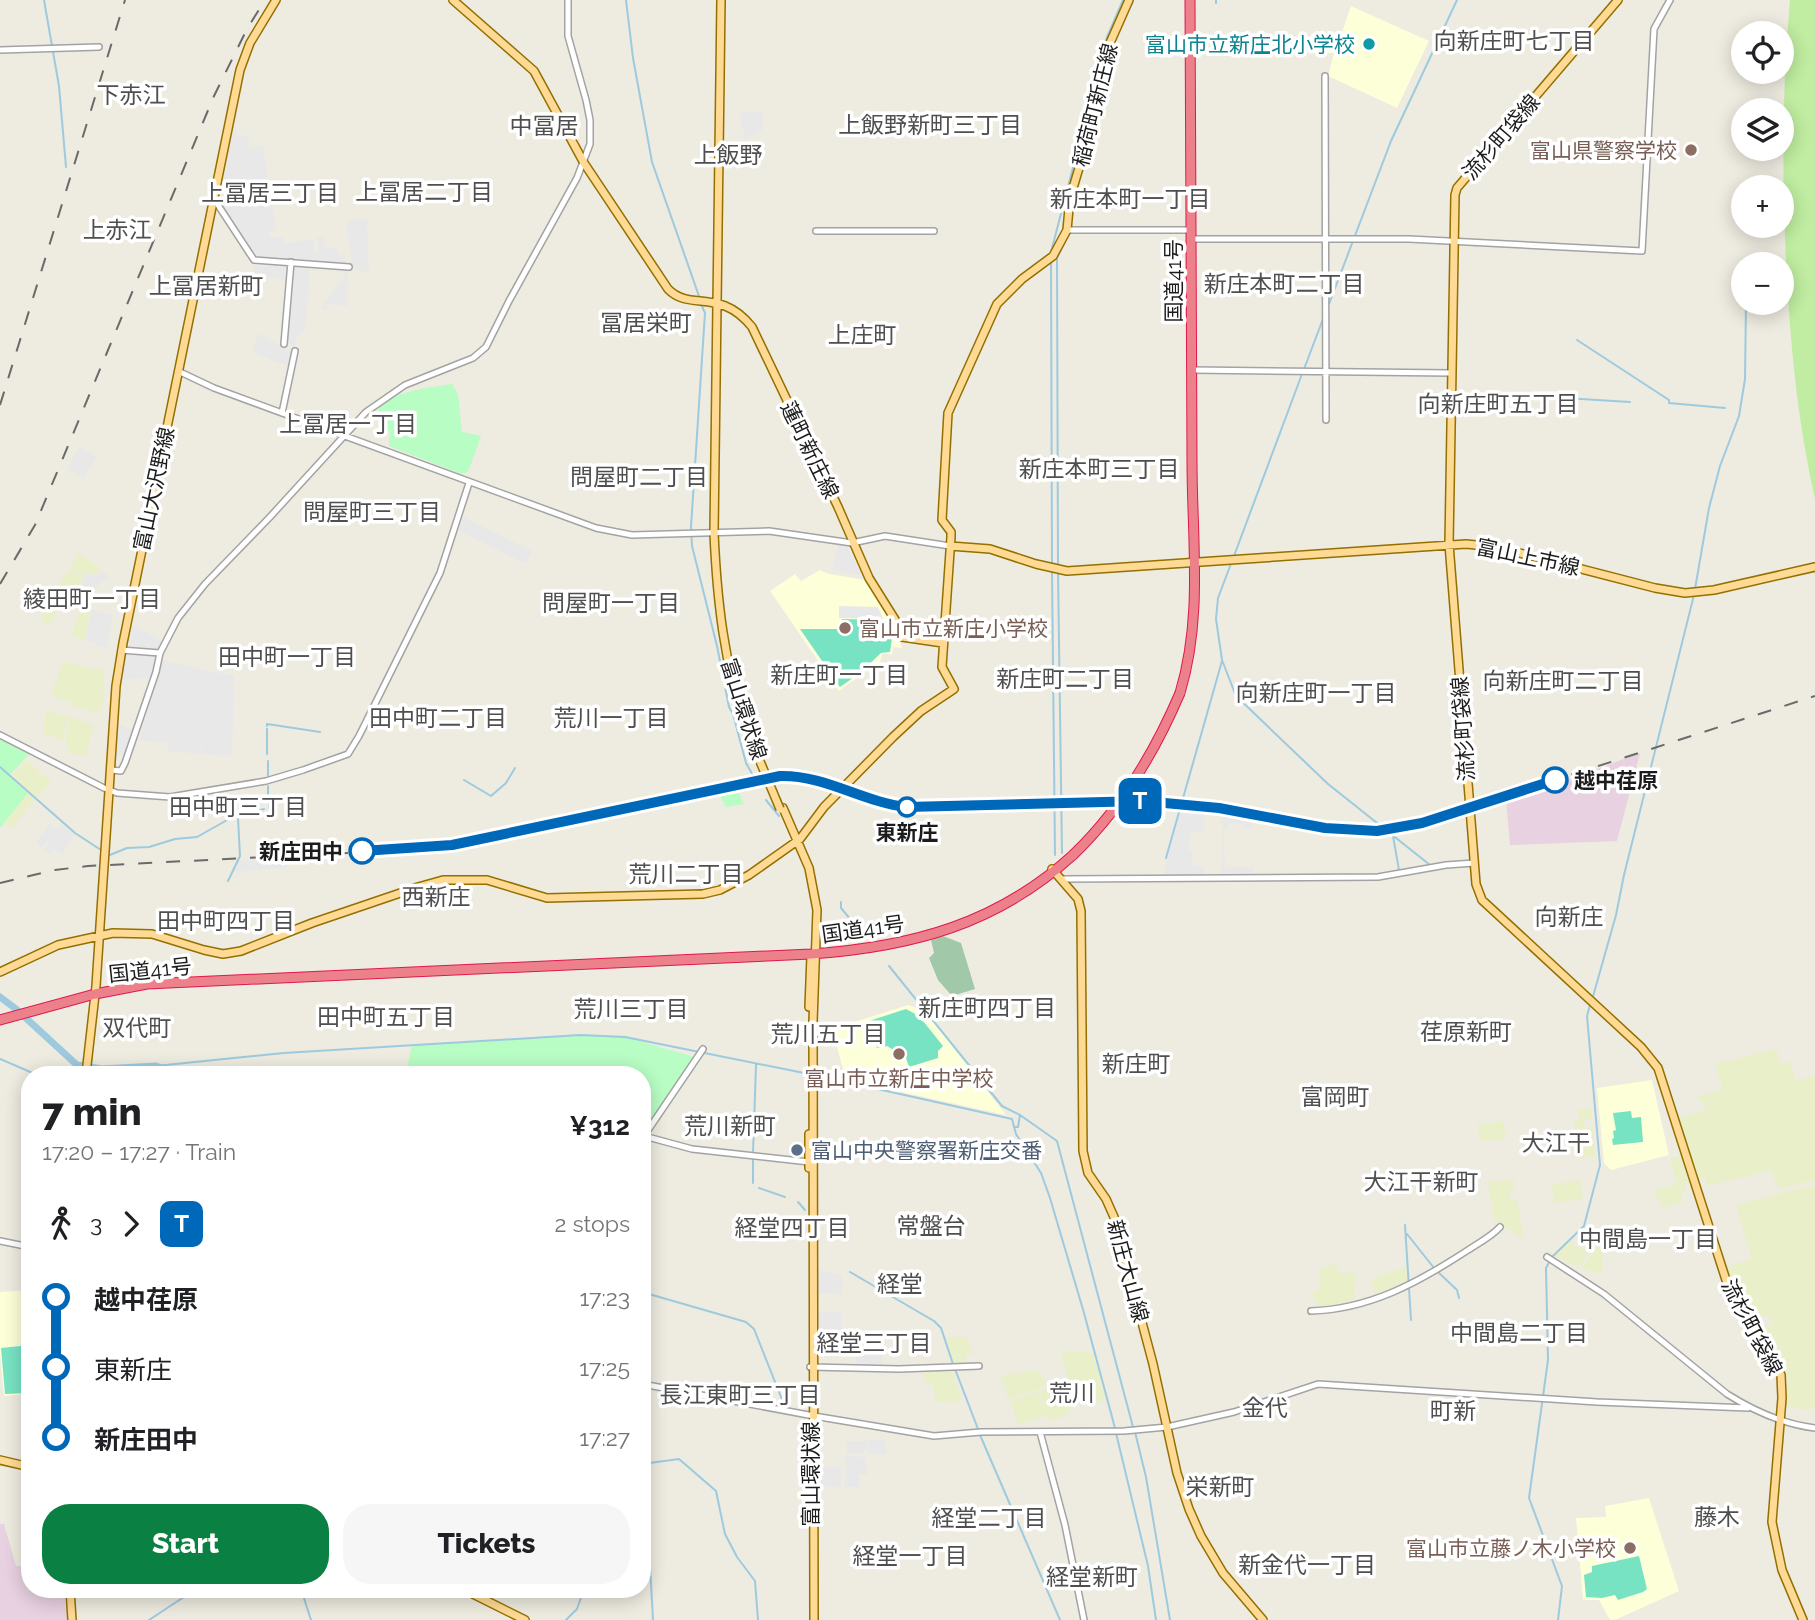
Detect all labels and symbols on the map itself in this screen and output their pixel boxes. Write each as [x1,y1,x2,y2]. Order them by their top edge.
district label: 向新庄町七丁目 [1434,27,1595,54]
place label: 富山市立新庄北小学校 [1145,32,1355,57]
marker: 富山市立新庄北小学校 [1361,36,1377,52]
street label: 稲荷町新庄線 [1068,41,1122,169]
district label: 下赤江 [97,81,166,108]
street label: 流杉町袋線 [1457,89,1545,185]
district label: 上飯野新町三丁目 [838,111,1022,138]
district label: 中冨居 [510,112,579,139]
place label: 富山県警察学校 [1530,138,1677,163]
district label: 上飯野 [694,141,763,168]
marker: 富山県警察学校 [1683,142,1699,158]
district label: 上冨居二丁目 [355,178,493,205]
district label: 上冨居三丁目 [201,179,339,206]
district label: 新庄本町一丁目 [1050,185,1211,212]
district label: 上赤江 [83,216,152,243]
street label: 国道41号 [1161,239,1186,323]
district label: 新庄本町二丁目 [1204,270,1365,297]
district label: 上冨居新町 [149,272,264,299]
district label: 冨居栄町 [600,309,692,336]
district label: 上庄町 [828,321,897,348]
district label: 向新庄町五丁目 [1418,390,1579,417]
street label: 蓮町新庄線 [776,397,844,503]
district label: 上冨居一丁目 [279,410,417,437]
street label: 富山大沢野線 [129,425,179,553]
district label: 新庄本町三丁目 [1019,455,1180,482]
district label: 問屋町二丁目 [570,463,708,490]
district label: 問屋町三丁目 [303,498,441,525]
street label: 富山上市線 [1474,534,1582,580]
district label: 綾田町一丁目 [23,585,161,612]
district label: 問屋町一丁目 [542,589,680,616]
place label: 富山市立新庄小学校 [859,616,1048,641]
marker: 富山市立新庄小学校 [837,620,853,636]
district label: 田中町一丁目 [218,643,356,670]
street label: 富山環状線 [716,655,772,763]
district label: 新庄町一丁目 [770,661,908,688]
district label: 新庄町二丁目 [996,665,1134,692]
district label: 向新庄町二丁目 [1483,667,1644,694]
street label: 流杉町袋線 [1447,676,1479,782]
district label: 向新庄町一丁目 [1236,679,1397,706]
district label: 田中町二丁目 [369,704,507,731]
district label: 荒川一丁目 [554,704,669,731]
marker: 越中荏原 [1542,767,1568,793]
place label: 越中荏原 [1574,768,1658,793]
line badge: T [1117,778,1163,824]
district label: 田中町三丁目 [169,793,307,820]
marker: 東新庄 [897,797,917,817]
place label: 東新庄 [876,820,939,845]
marker: 新庄田中 [349,838,375,864]
place label: 新庄田中 [259,839,343,864]
district label: 荒川二丁目 [629,860,744,887]
district label: 西新庄 [402,883,471,910]
district label: 向新庄 [1535,903,1604,930]
district label: 田中町四丁目 [157,907,295,934]
street label: 国道41号 [820,911,906,947]
street label: 国道41号 [107,953,193,987]
district label: 新庄町四丁目 [918,994,1056,1021]
district label: 荒川三丁目 [574,995,689,1022]
district label: 田中町五丁目 [317,1003,455,1030]
district label: 双代町 [103,1014,172,1041]
district label: 荏原新町 [1420,1018,1512,1045]
district label: 荒川五丁目 [771,1020,886,1047]
marker: 富山市立新庄中学校 [891,1046,907,1062]
district label: 新庄町 [1102,1050,1171,1077]
place label: 富山市立新庄中学校 [805,1066,994,1091]
district label: 富岡町 [1301,1083,1370,1110]
district label: 荒川新町 [684,1112,776,1139]
district label: 大江干 [1522,1129,1591,1156]
place label: 富山中央警察署新庄交番 [811,1138,1042,1163]
marker: 富山中央警察署新庄交番 [789,1142,805,1158]
district label: 大江干新町 [1364,1168,1479,1195]
district label: 常盤台 [897,1212,966,1239]
district label: 経堂四丁目 [735,1214,850,1241]
street label: 新庄大山線 [1102,1217,1154,1325]
district label: 中間島一丁目 [1579,1225,1717,1252]
district label: 経堂 [877,1270,923,1297]
street label: 流杉町袋線 [1716,1275,1788,1379]
district label: 中間島二丁目 [1450,1319,1588,1346]
district label: 経堂三丁目 [817,1329,932,1356]
district label: 荒川 [1049,1379,1095,1406]
district label: 長江東町三丁目 [660,1381,821,1408]
district label: 金代 [1242,1394,1288,1421]
district label: 町新 [1430,1397,1476,1424]
street label: 富山環状線 [798,1422,823,1527]
district label: 栄新町 [1186,1473,1255,1500]
district label: 藤木 [1694,1503,1740,1530]
district label: 経堂二丁目 [932,1504,1047,1531]
place label: 富山市立藤ノ木小学校 [1406,1536,1616,1561]
marker: 富山市立藤ノ木小学校 [1622,1540,1638,1556]
district label: 経堂一丁目 [853,1542,968,1569]
district label: 新金代一丁目 [1238,1551,1376,1578]
district label: 経堂新町 [1046,1563,1138,1590]

